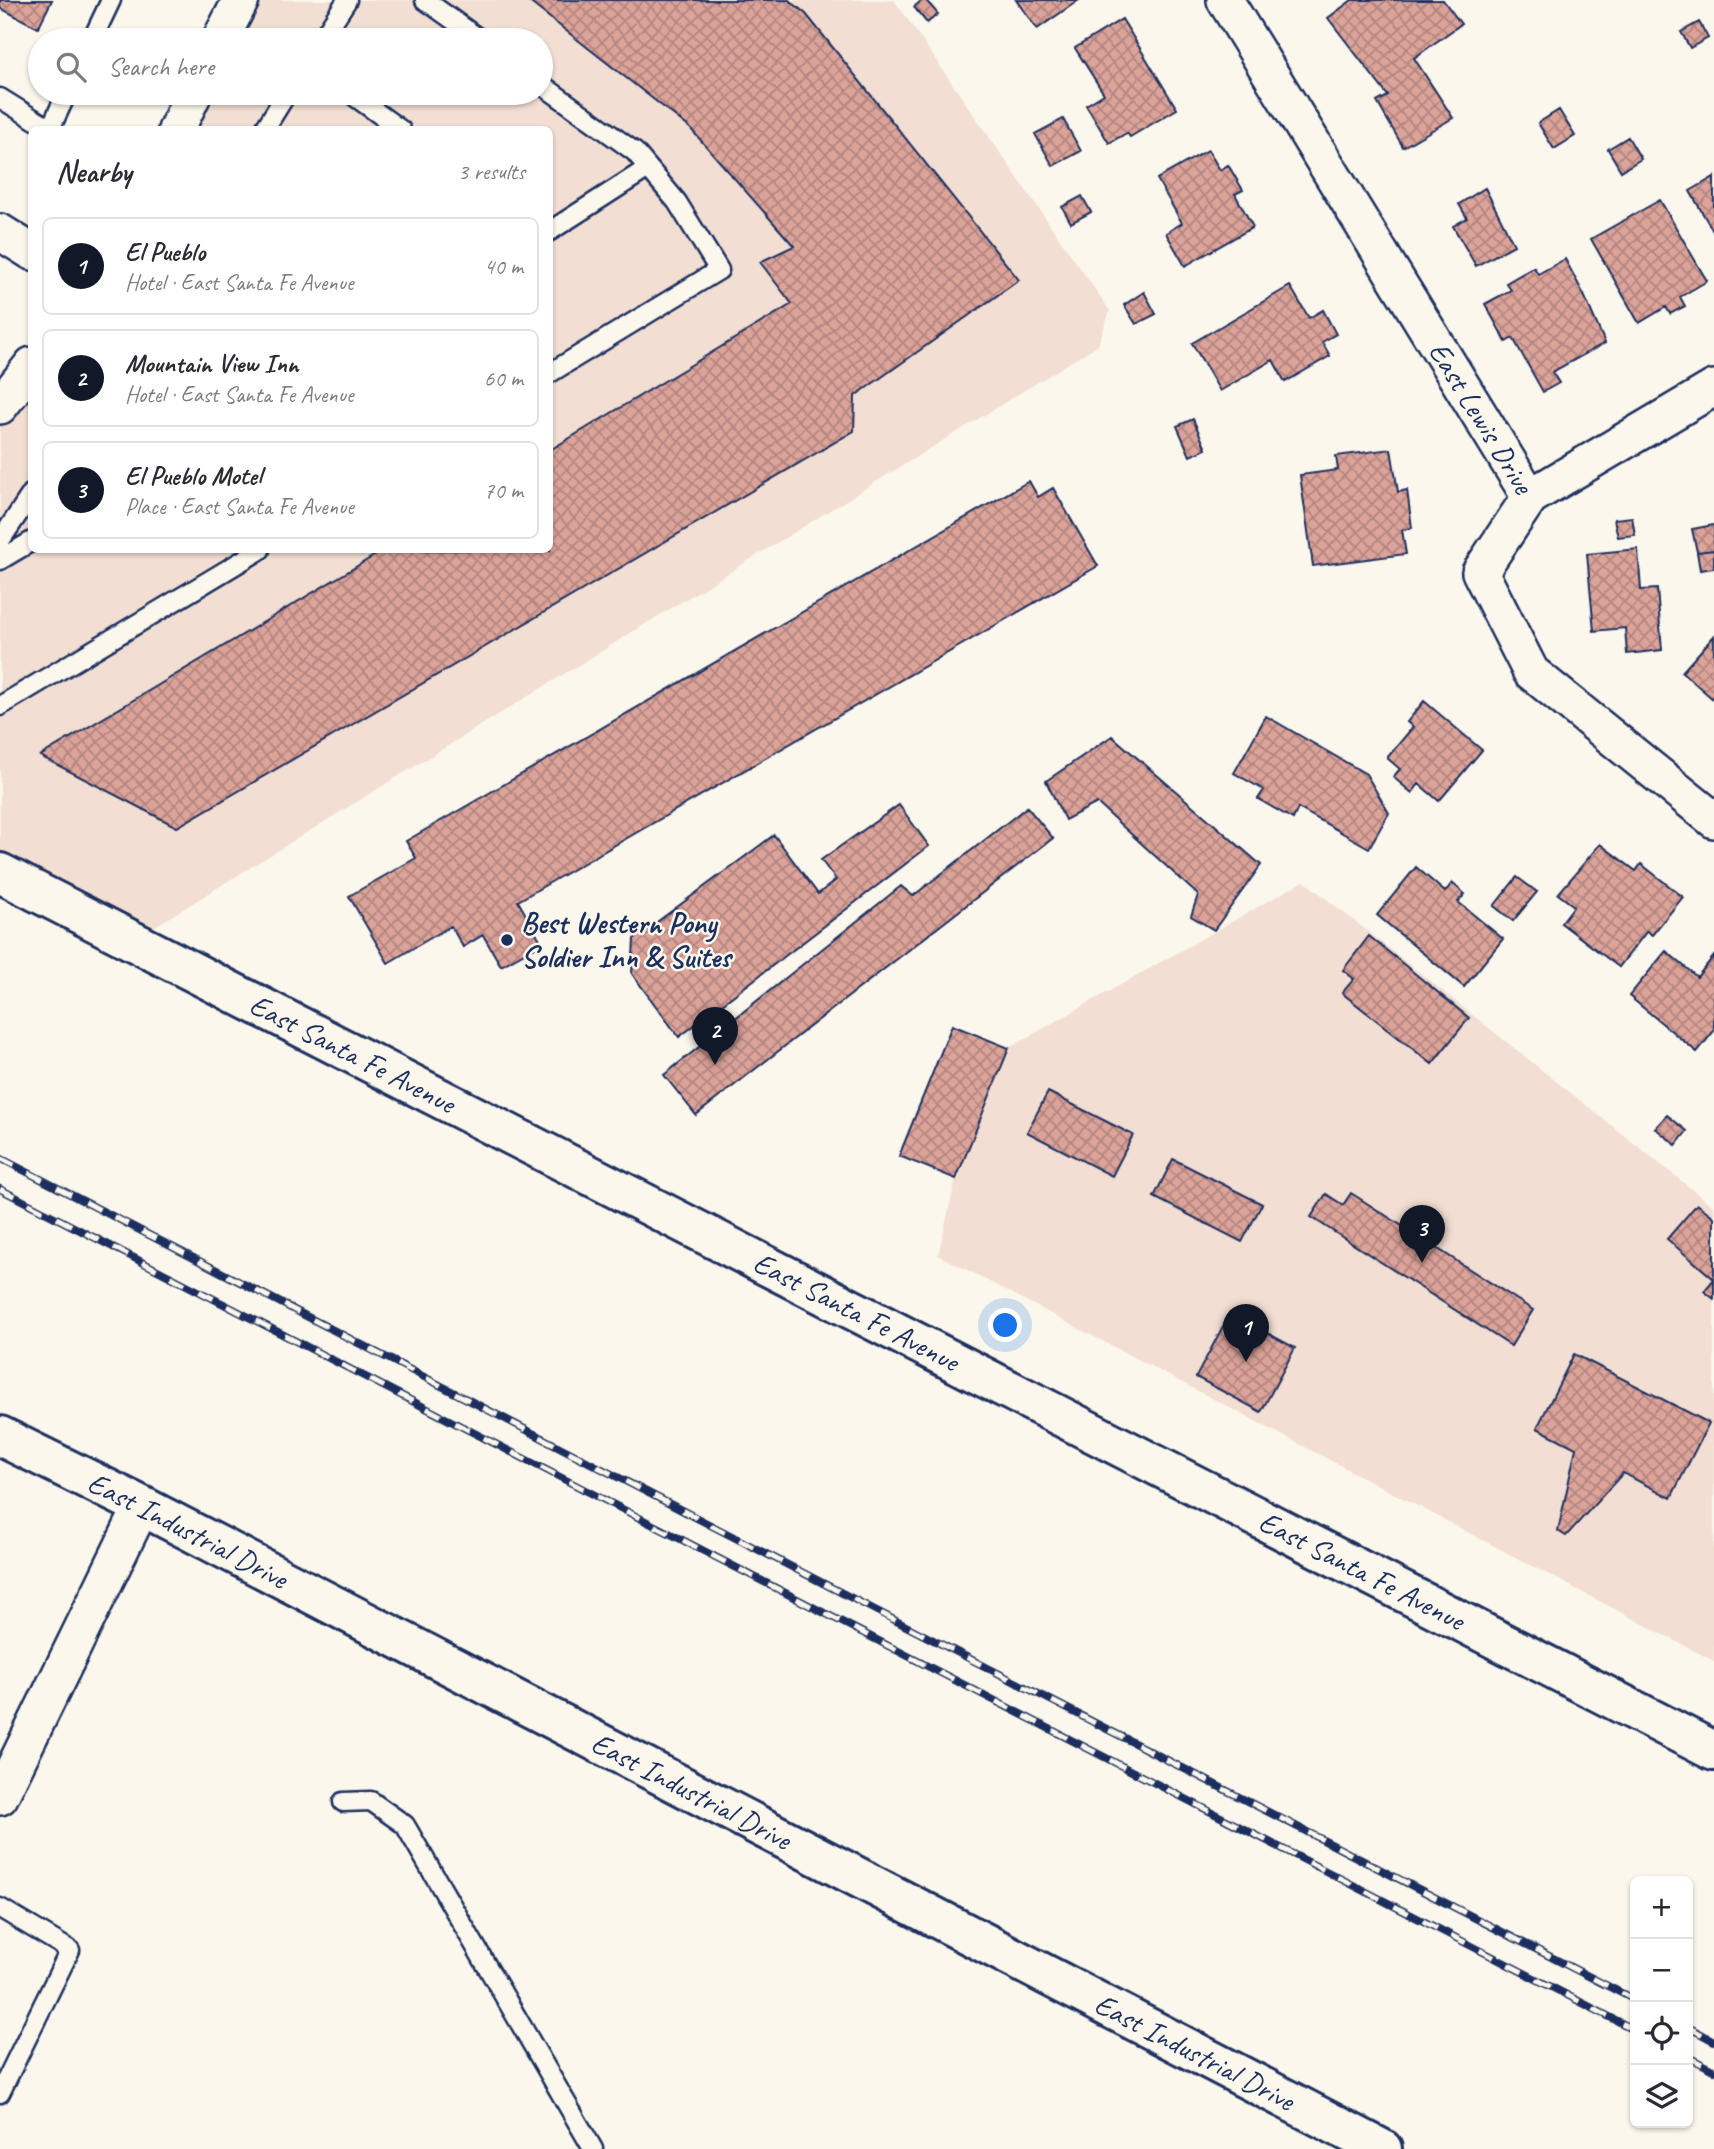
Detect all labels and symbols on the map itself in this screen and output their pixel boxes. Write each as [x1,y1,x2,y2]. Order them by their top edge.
street label: East Lewis Drive [1420,335,1543,502]
place label: Best Western Pony Soldier Inn & Suites [521,904,734,976]
marker: Best Western Pony Soldier Inn & Suites [499,932,515,948]
street label: East Santa Fe Avenue [243,985,464,1123]
pin: 2 [692,1007,738,1065]
pin: 3 [1399,1205,1445,1263]
street label: East Santa Fe Avenue [747,1243,967,1381]
pin: 1 [1223,1304,1269,1362]
your location [988,1308,1022,1342]
street label: East Industrial Drive [81,1463,296,1598]
street label: East Santa Fe Avenue [1253,1502,1473,1640]
street label: East Industrial Drive [585,1723,799,1859]
street label: East Industrial Drive [1088,1984,1303,2120]

